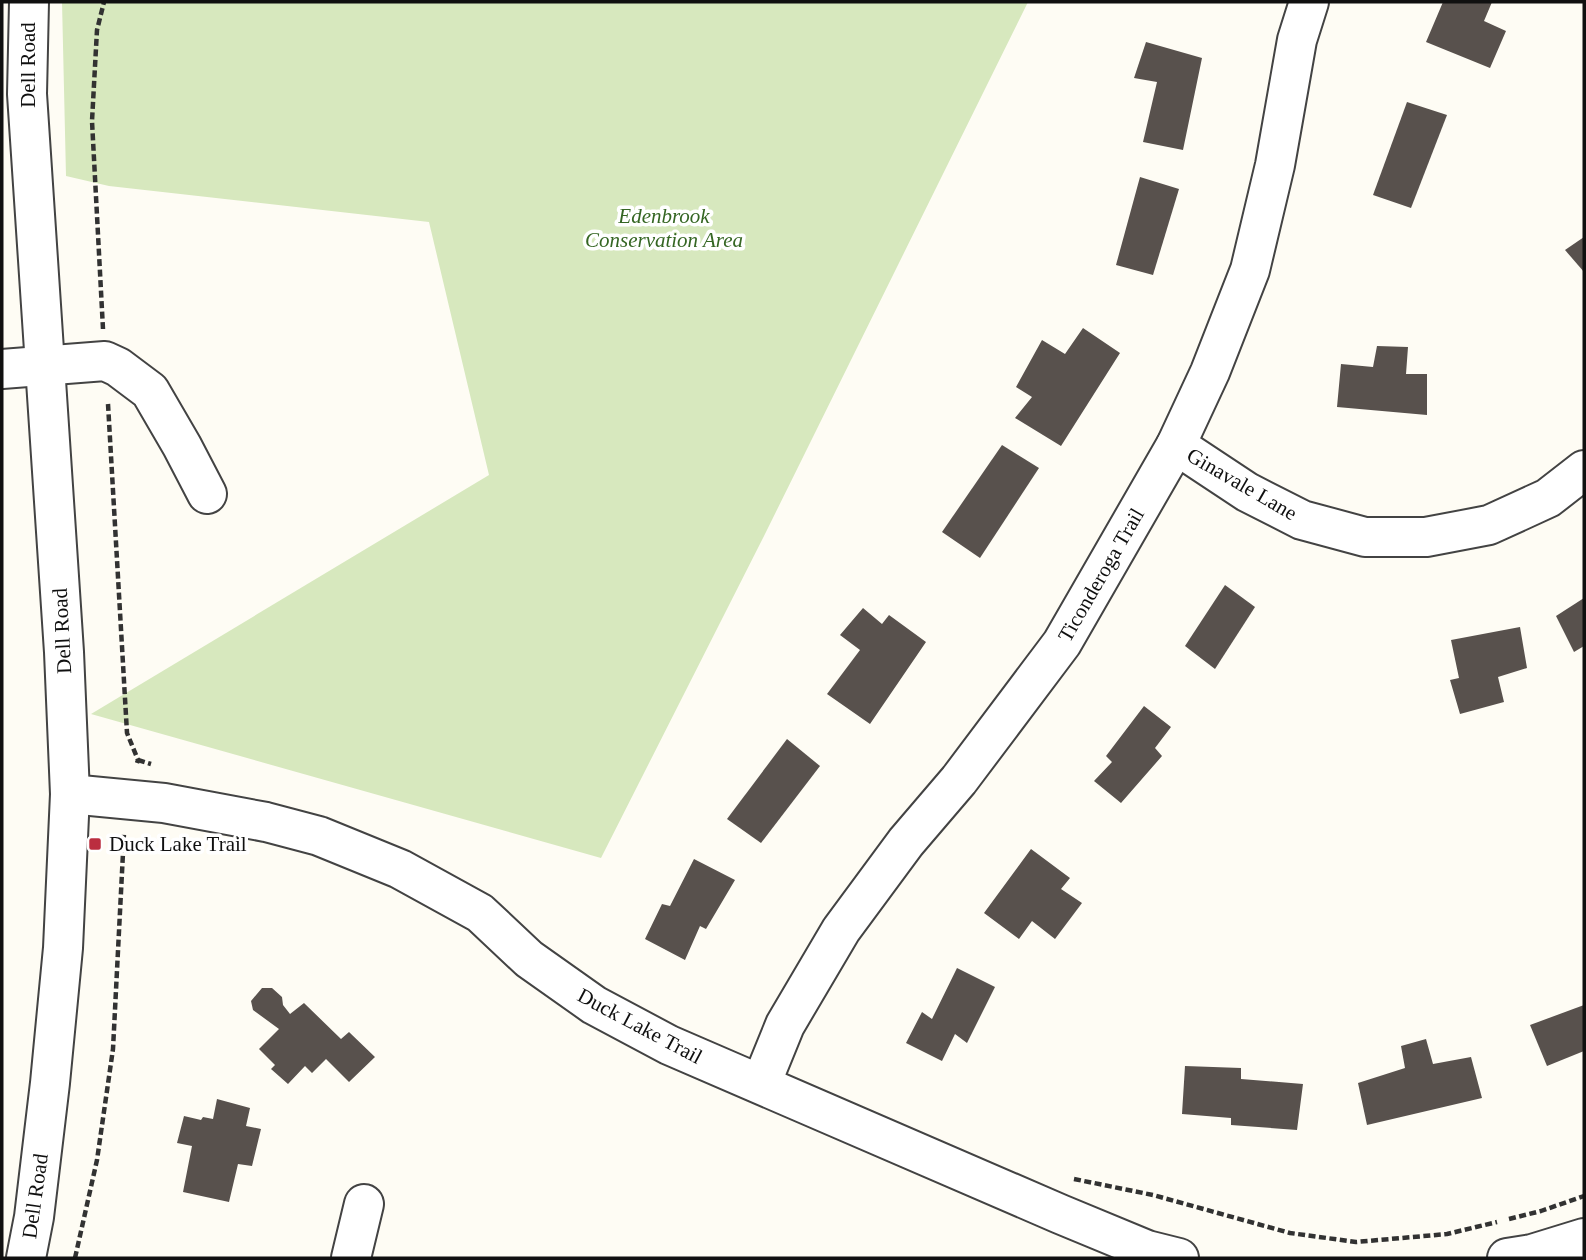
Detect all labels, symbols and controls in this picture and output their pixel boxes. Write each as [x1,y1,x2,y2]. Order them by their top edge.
street label: Dell Road [16,22,40,108]
park label: Edenbrook Conservation Area [585,204,743,252]
street label: Ginavale Lane [1183,443,1301,525]
street label: Ticonderoga Trail [1053,504,1149,646]
street label: Dell Road [48,587,76,674]
place label: Duck Lake Trail [109,832,247,856]
marker: Duck Lake Trail [87,836,103,852]
street label: Duck Lake Trail [574,983,707,1069]
street label: Dell Road [17,1151,53,1240]

